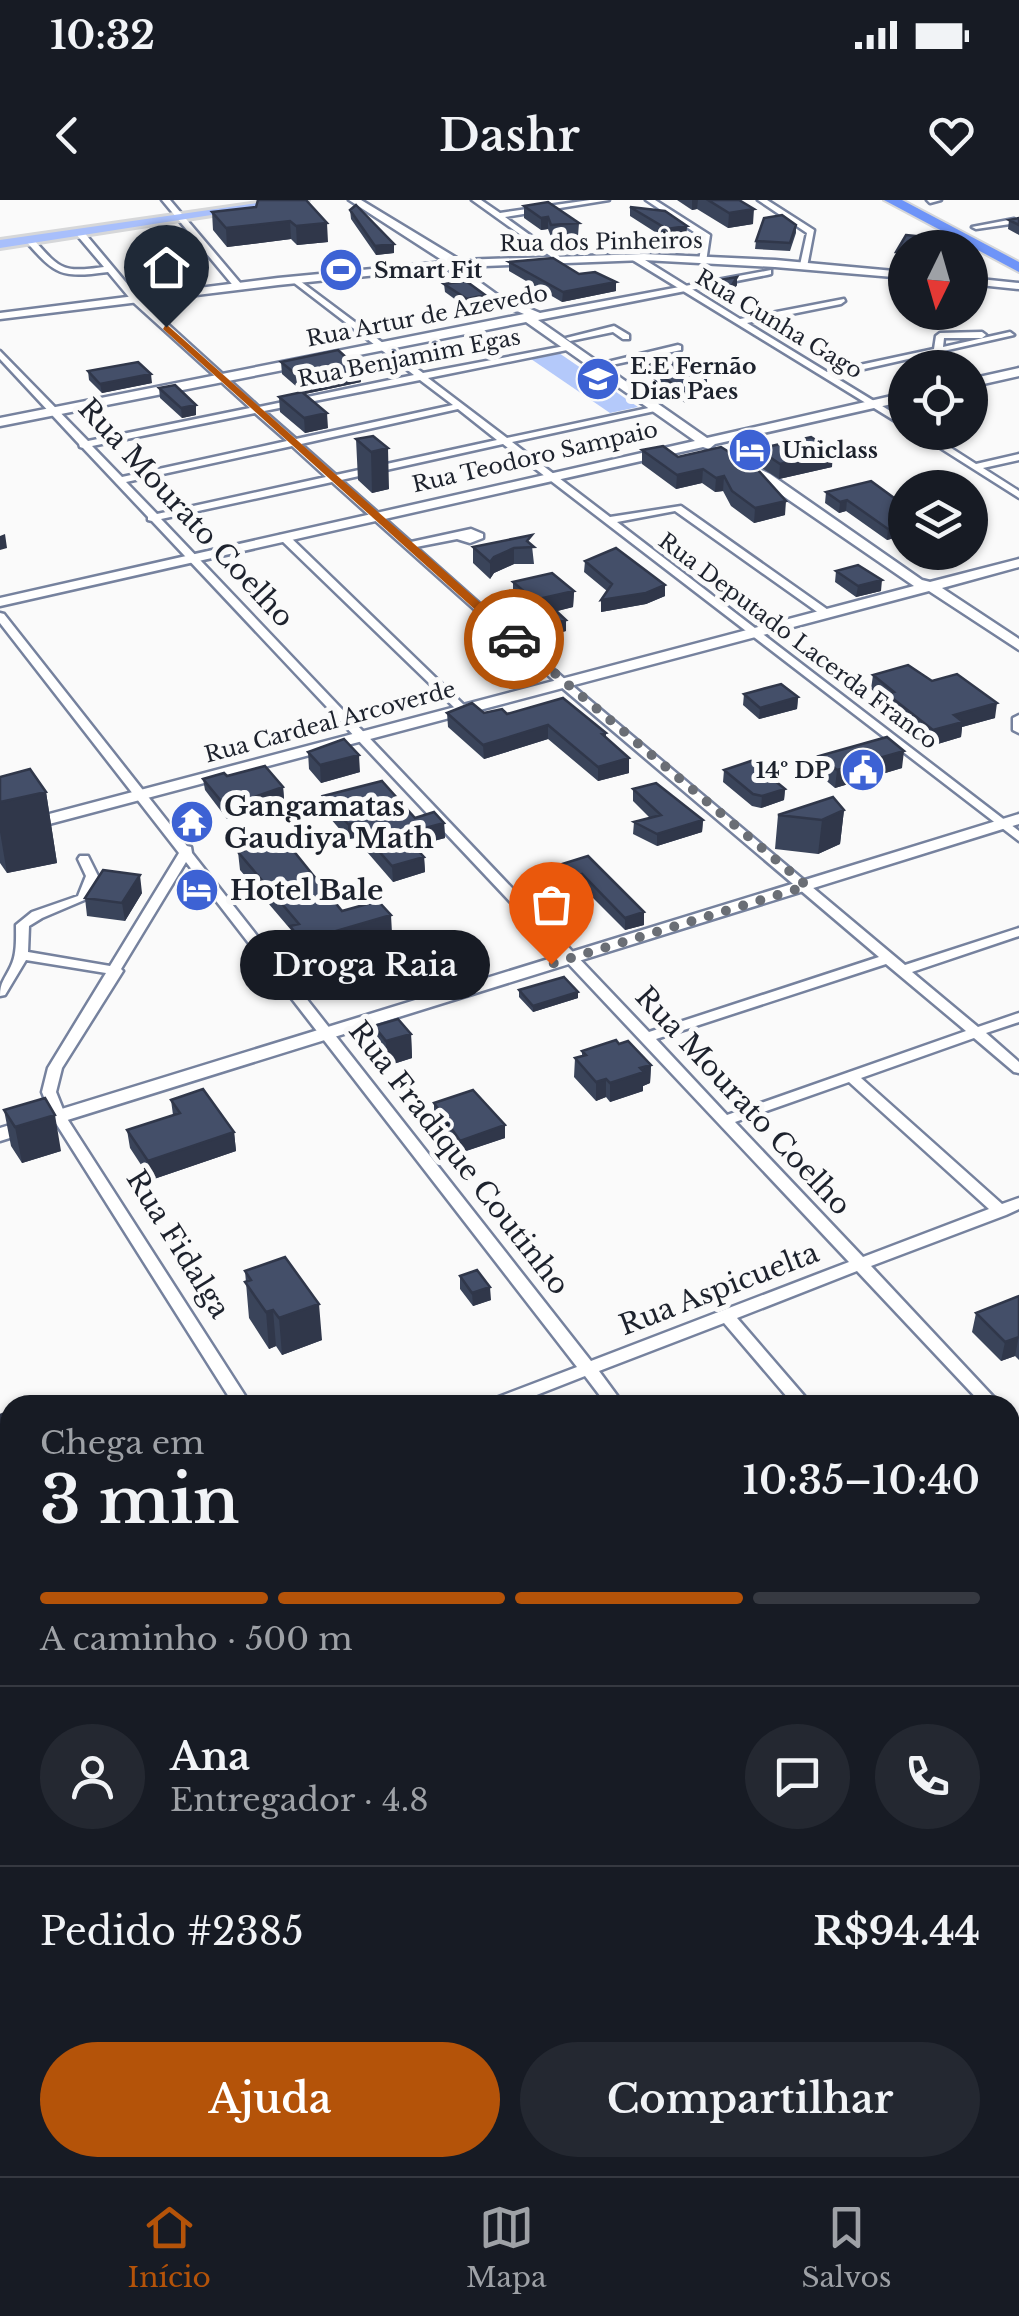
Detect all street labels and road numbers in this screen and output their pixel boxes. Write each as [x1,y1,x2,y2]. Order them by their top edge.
street label: Rua dos Pinheiros [499,227,703,257]
street label: Rua Cunha Gago [691,263,867,385]
street label: Rua Artur de Azevedo [304,279,550,353]
street label: Rua Benjamim Egas [295,323,523,393]
street label: Rua Mourato Coelho [71,391,301,635]
street label: Rua Teodoro Sampaio [410,416,660,498]
street label: Rua Deputado Lacerda Franco [653,527,943,755]
street label: Rua Cardeal Arcoverde [201,675,459,769]
street label: Rua Mourato Coelho [628,979,858,1223]
street label: Rua Fradique Coutinho [341,1014,577,1302]
street label: Rua Fidalga [119,1163,238,1325]
street label: Rua Aspicuelta [614,1235,824,1343]

